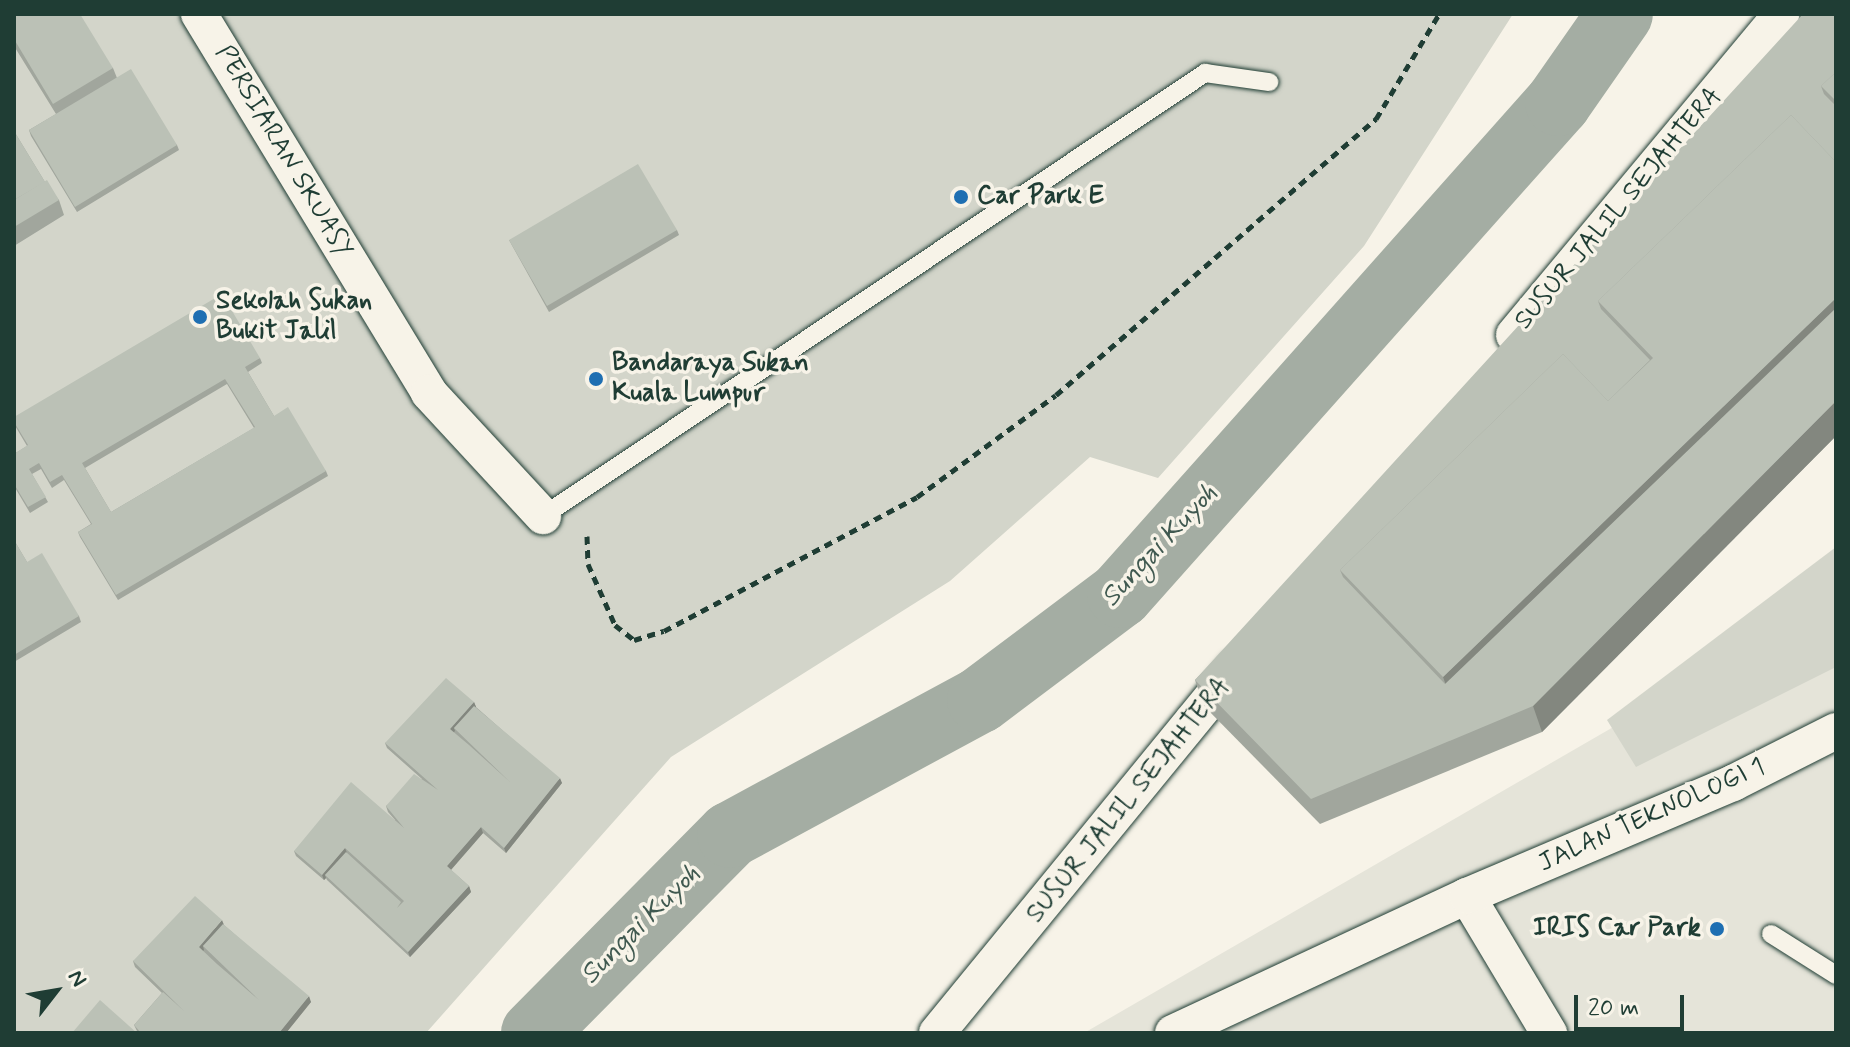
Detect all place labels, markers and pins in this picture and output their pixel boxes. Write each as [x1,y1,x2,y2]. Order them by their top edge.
place label: Car Park E [977,181,1101,213]
marker: Car Park E [952,188,970,206]
place label: Sekolah Sukan Bukit Jalil [216,286,382,348]
marker: Sekolah Sukan Bukit Jalil [191,308,209,326]
place label: Bandaraya Sukan Kuala Lumpur [612,348,816,410]
marker: Bandaraya Sukan Kuala Lumpur [587,370,605,388]
place label: IRIS Car Park [1535,913,1701,945]
marker: IRIS Car Park [1708,920,1726,938]

